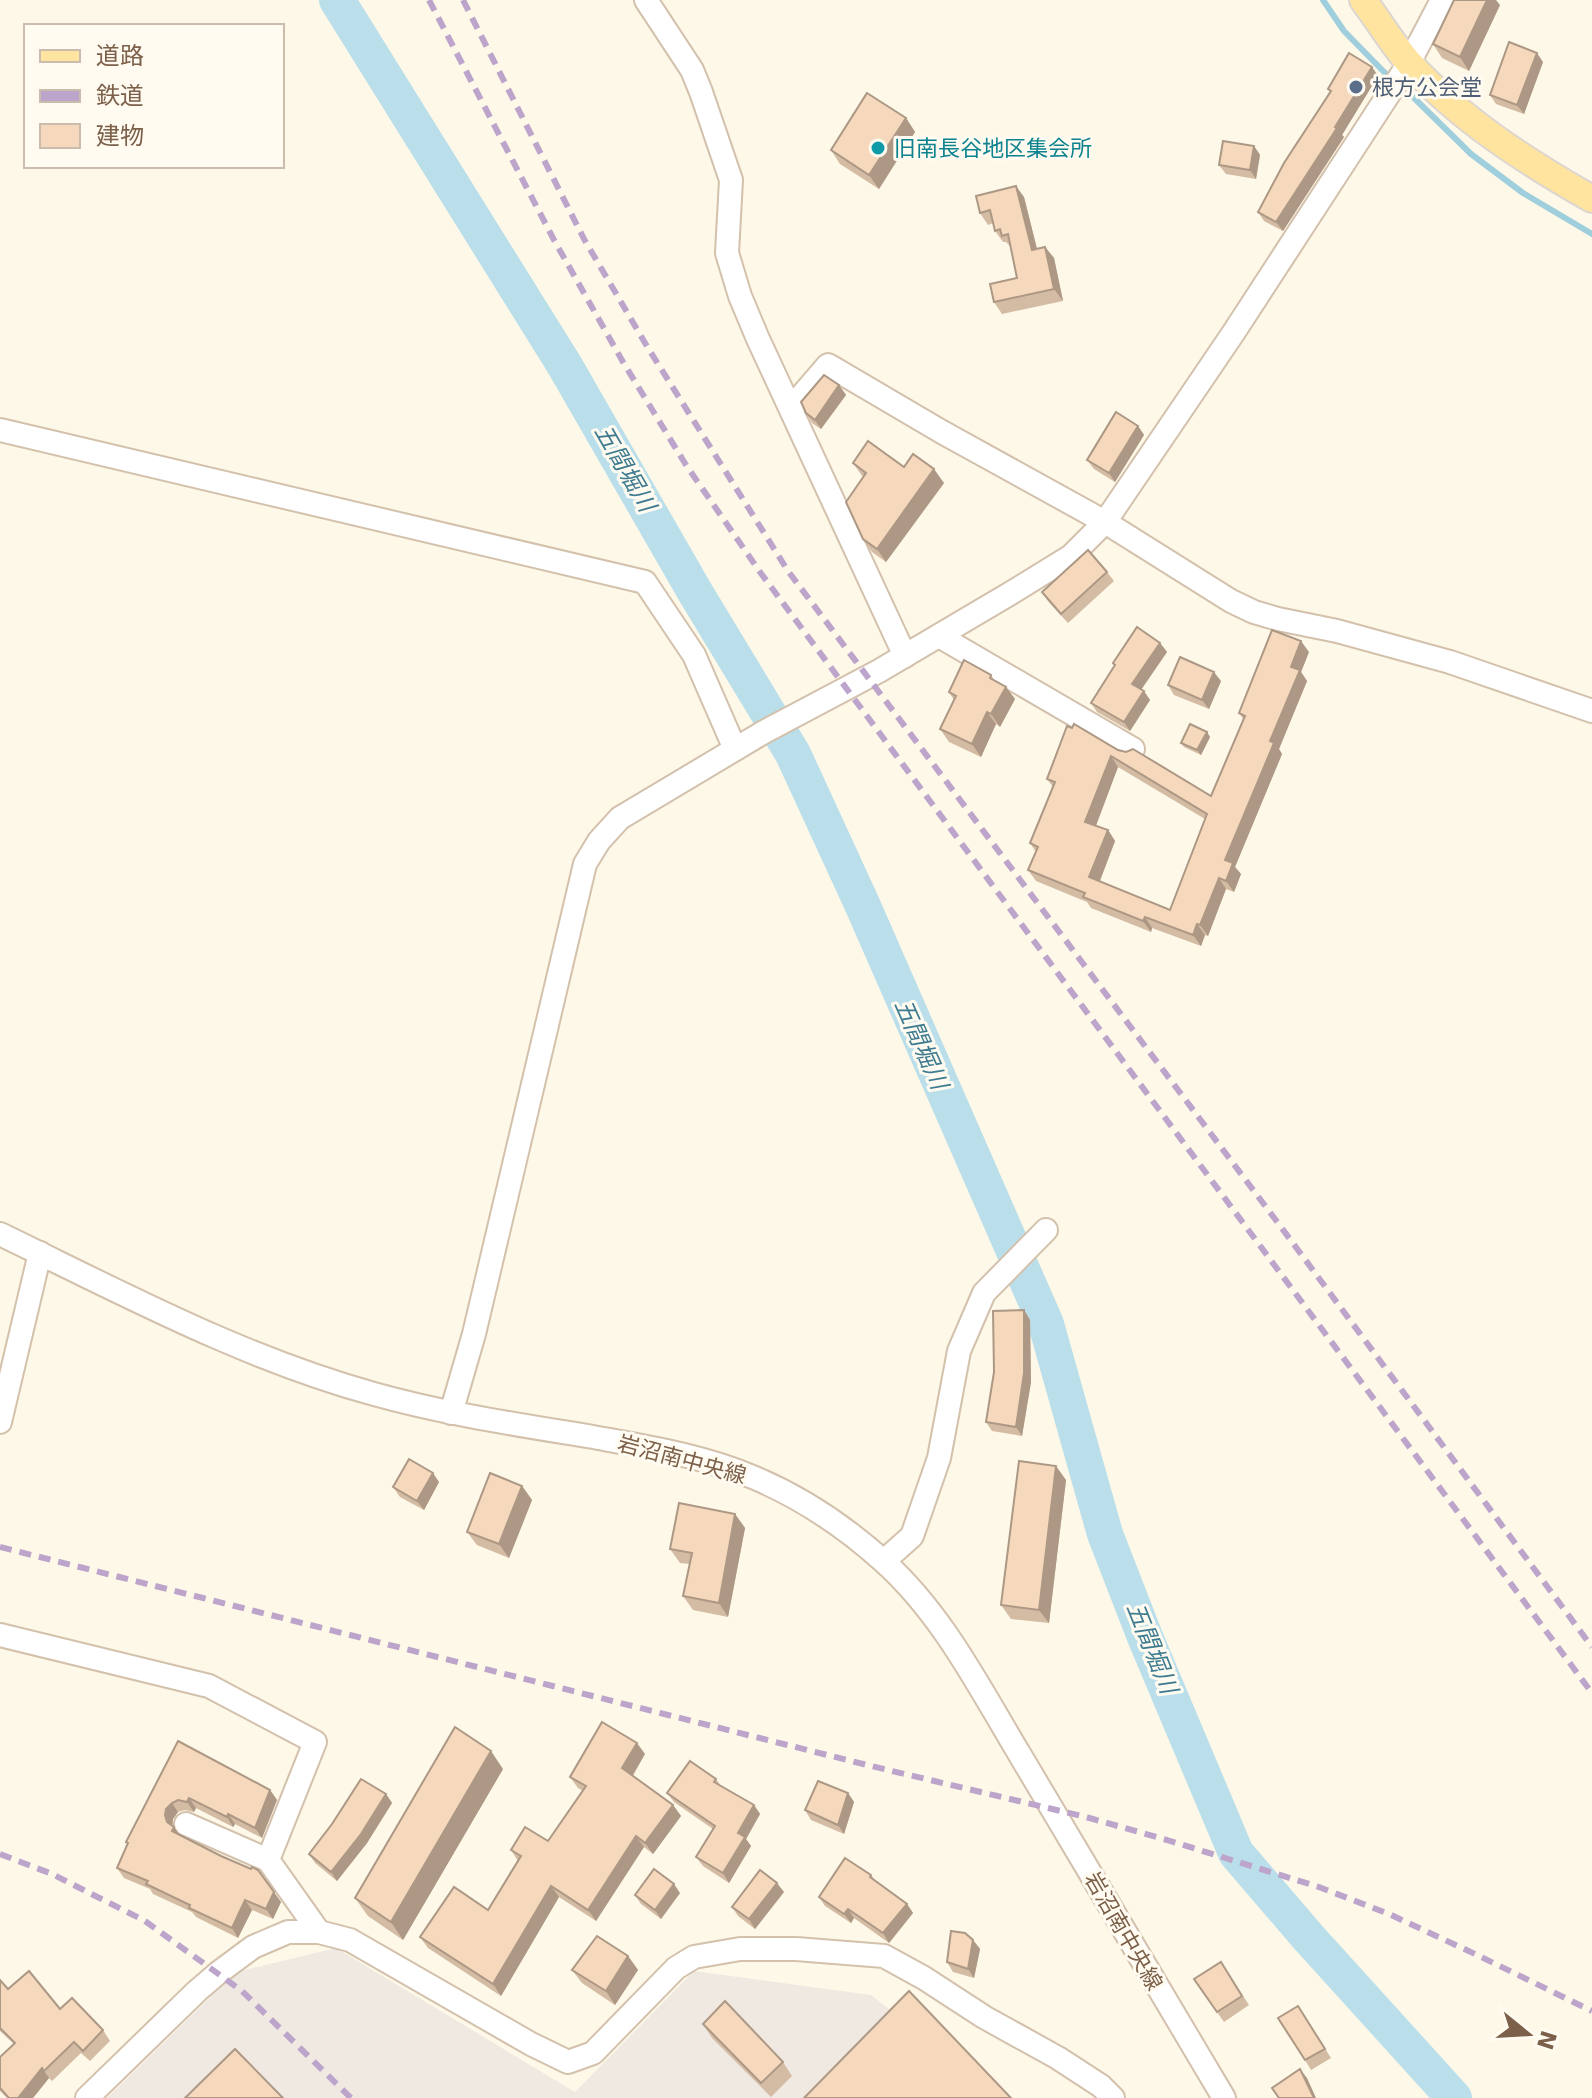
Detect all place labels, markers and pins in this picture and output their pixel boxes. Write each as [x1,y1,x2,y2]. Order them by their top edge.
place label: 根方公会堂 [1372,75,1482,100]
marker: 根方公会堂 [1347,78,1365,96]
place label: 旧南長谷地区集会所 [894,136,1092,161]
marker: 旧南長谷地区集会所 [869,139,887,157]

